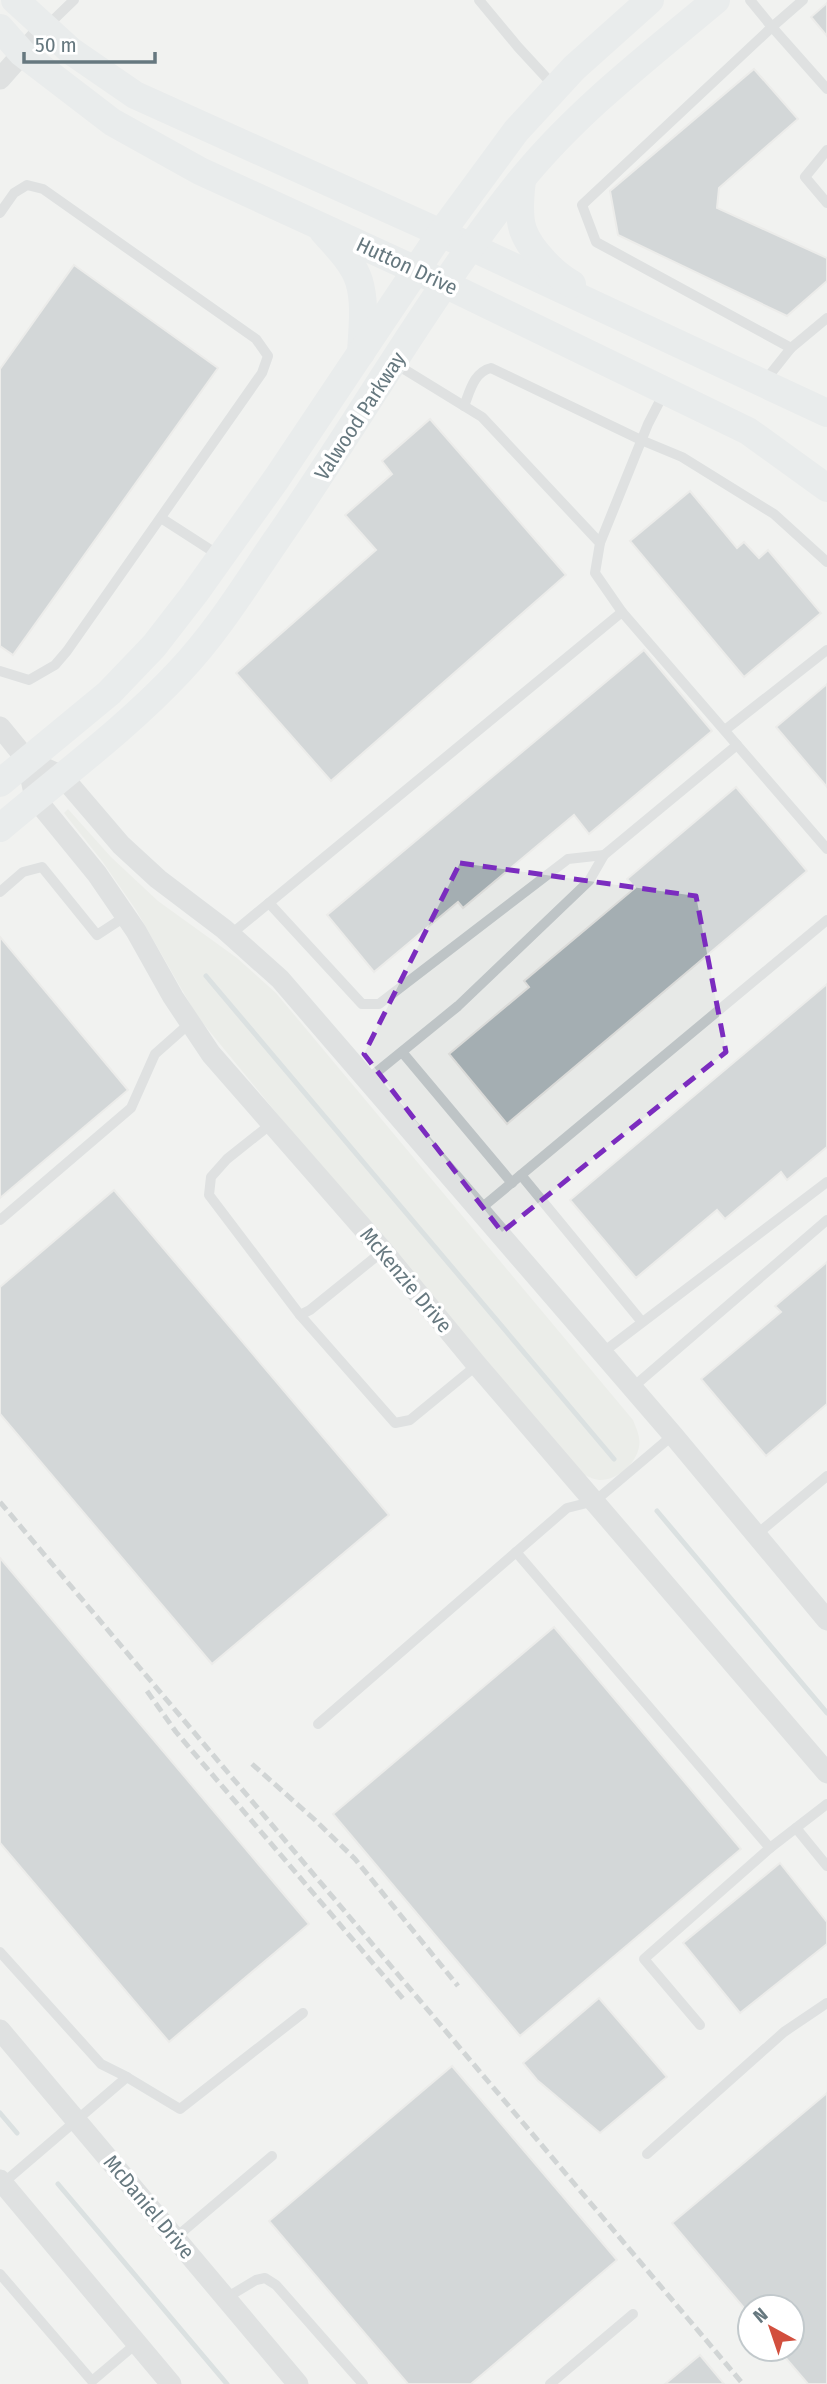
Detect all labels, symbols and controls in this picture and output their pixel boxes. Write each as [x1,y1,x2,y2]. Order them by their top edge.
scale bar [24,21,156,65]
text: 50 m [35,32,77,58]
street label: Hutton Drive [352,231,462,301]
street label: Valwood Parkway [309,346,411,485]
street label: McKenzie Drive [354,1222,458,1338]
street label: McDaniel Drive [98,2150,200,2264]
north arrow [736,2293,806,2363]
text: N [749,2303,772,2328]

